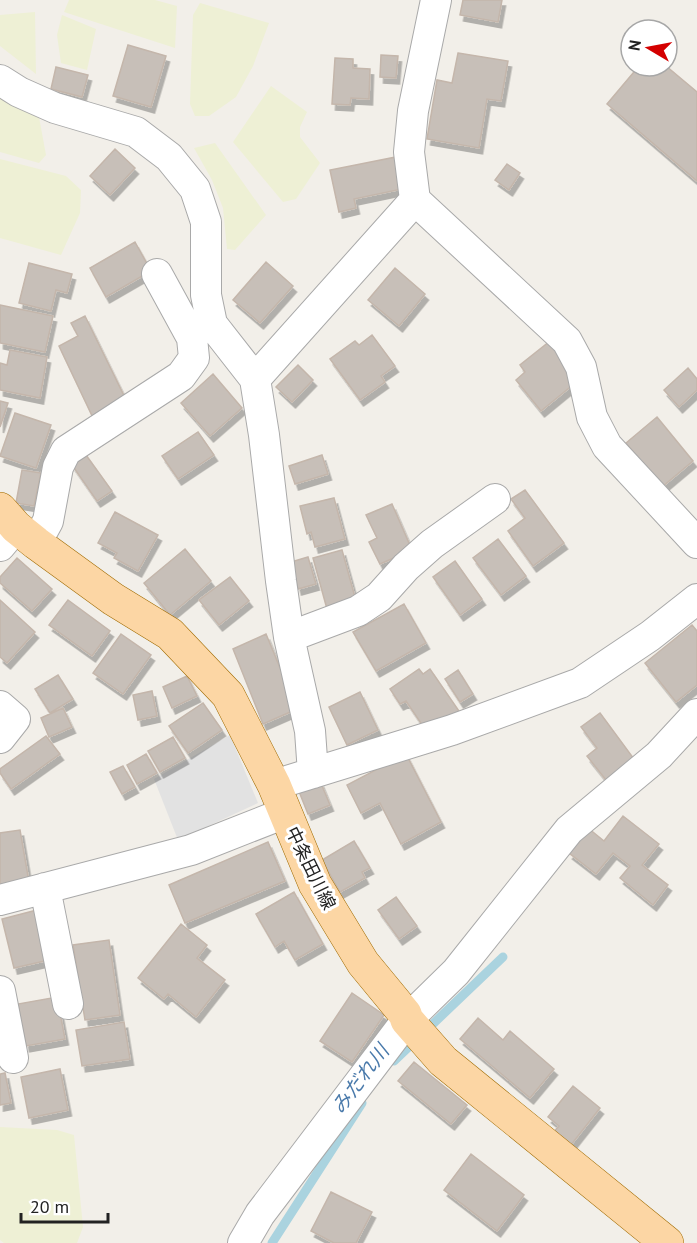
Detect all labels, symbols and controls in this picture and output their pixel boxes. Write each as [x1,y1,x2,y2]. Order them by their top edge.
north arrow [619,18,679,78]
text: N [623,38,645,52]
street label: 中条田川線 [281,823,341,913]
water label: みだれ川 [326,1038,396,1119]
scale bar [21,1186,108,1224]
text: 20 m [30,1195,69,1218]

